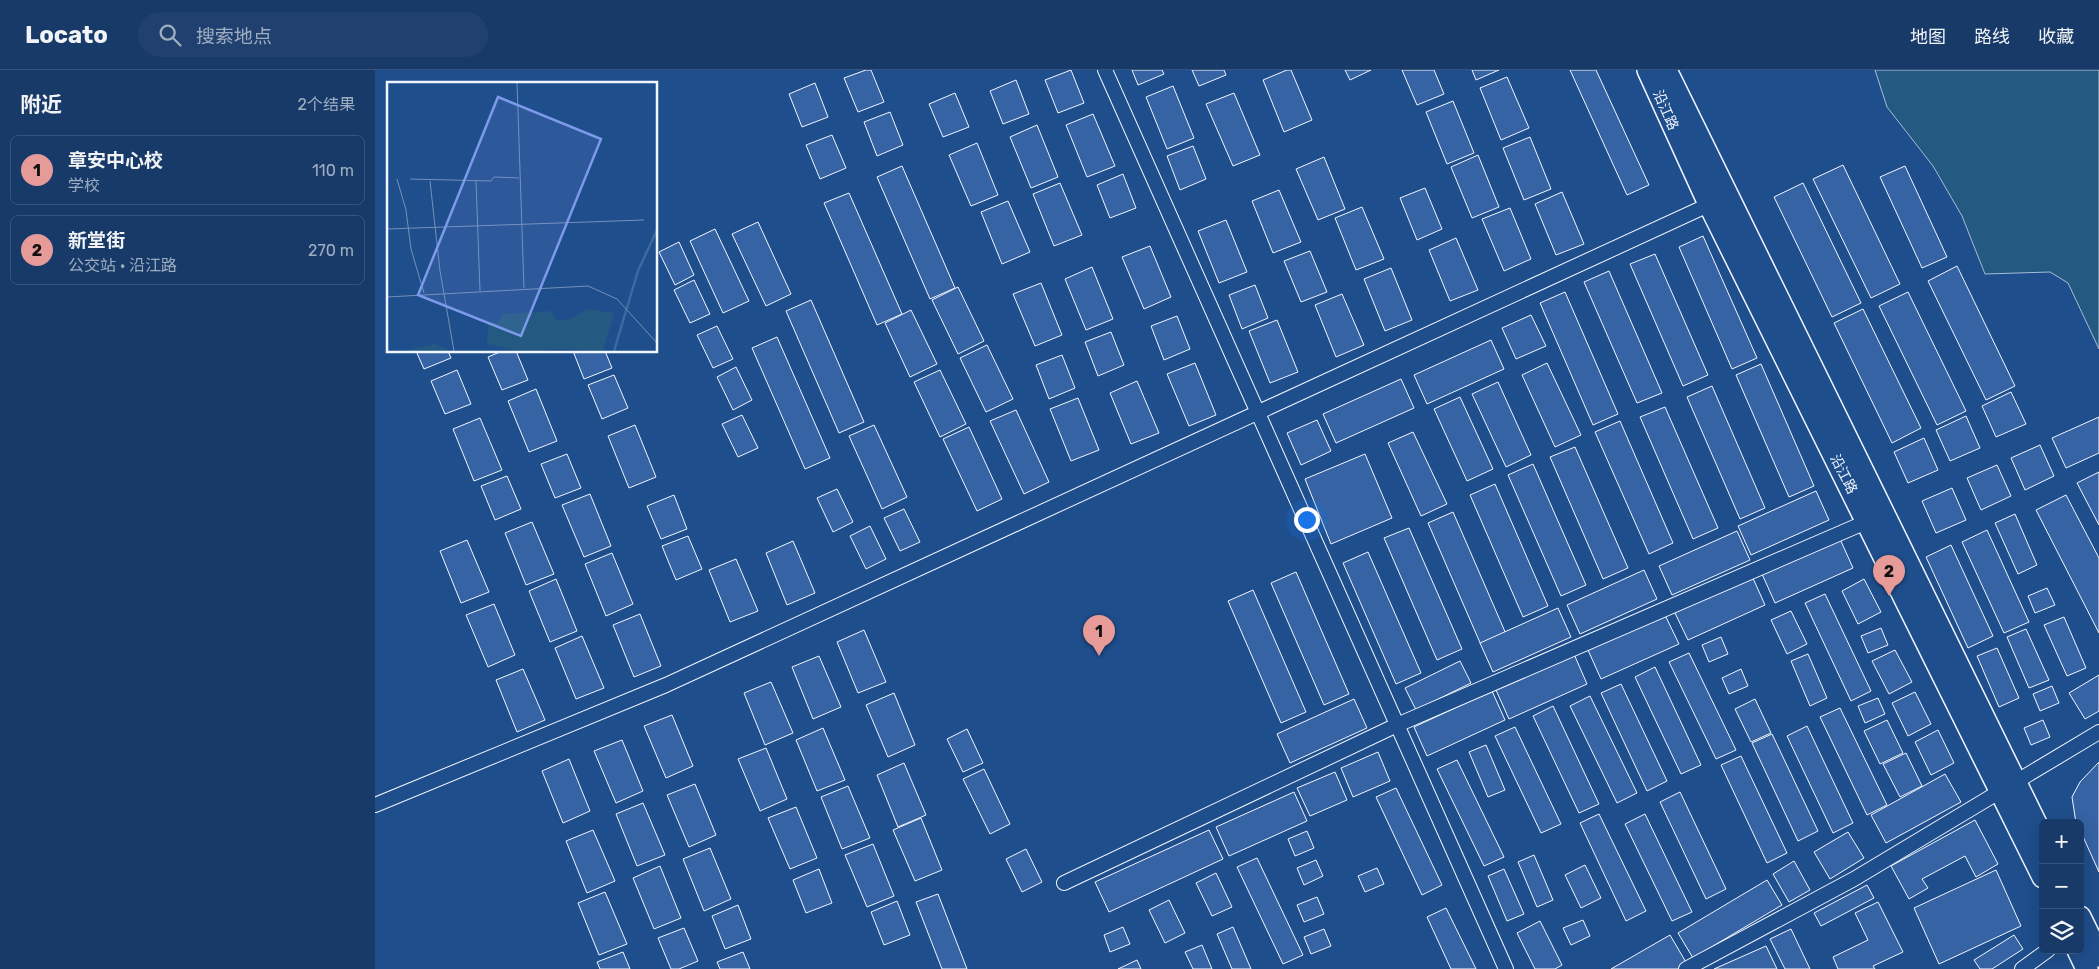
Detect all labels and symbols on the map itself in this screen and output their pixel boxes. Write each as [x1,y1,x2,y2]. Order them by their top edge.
inset map [387,82,657,352]
street label: 沿江路 [1649,88,1682,133]
street label: 沿江路 [1826,452,1861,497]
your location [1294,507,1320,533]
pin: 2 [1873,555,1905,596]
pin: 1 [1083,615,1115,656]

